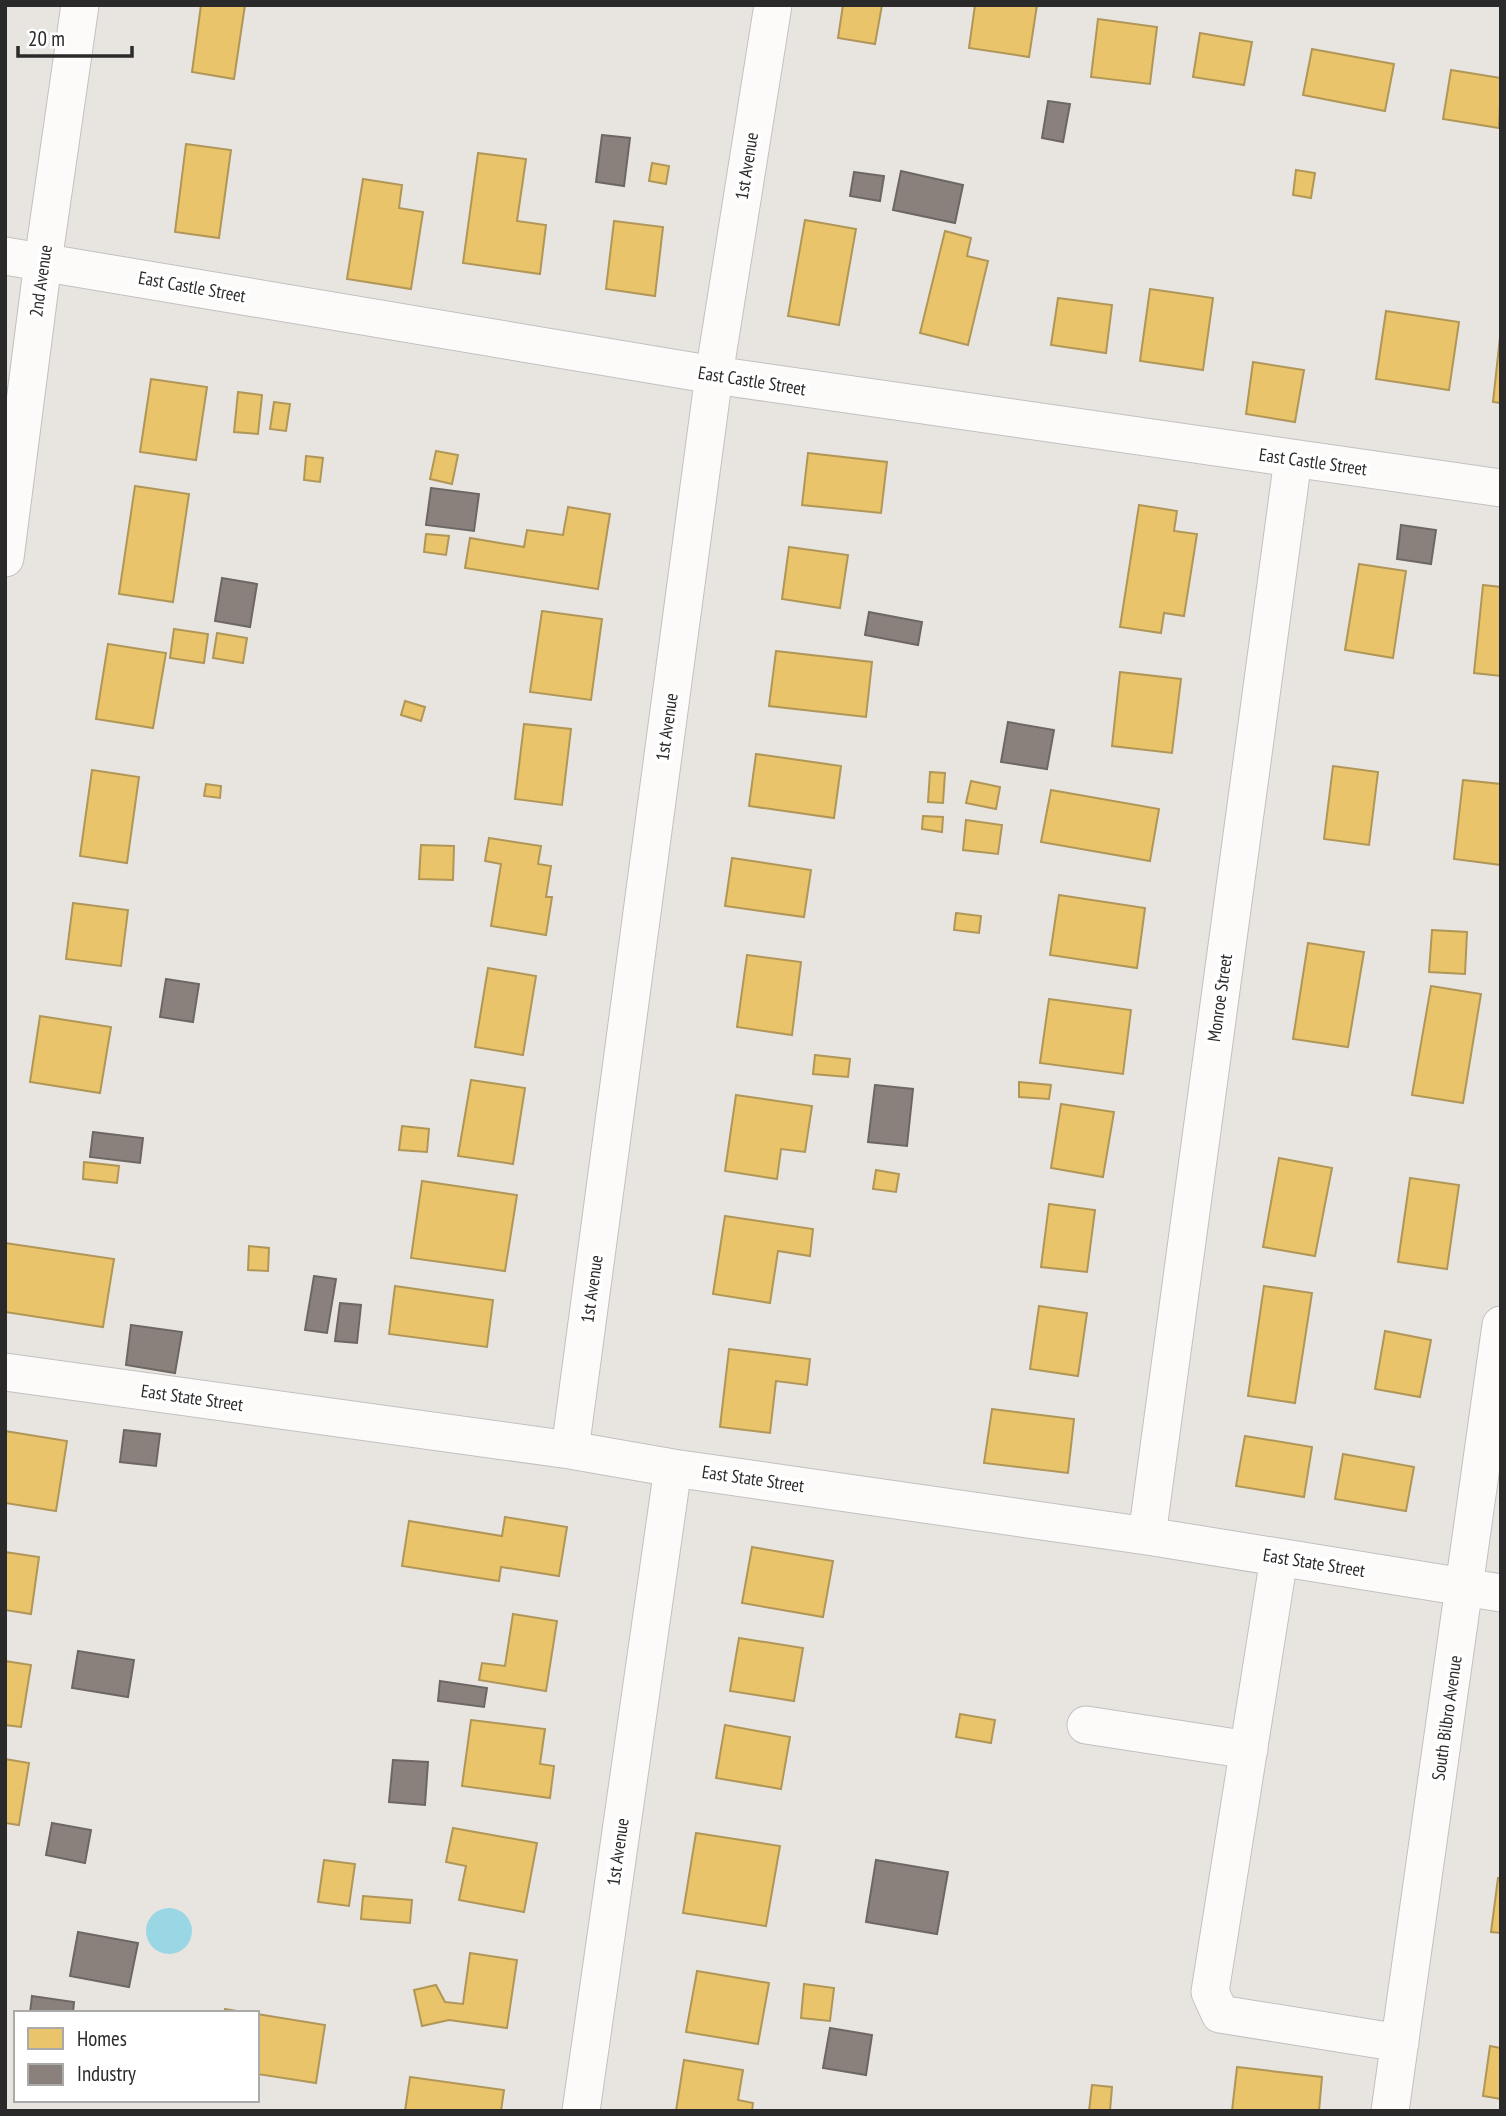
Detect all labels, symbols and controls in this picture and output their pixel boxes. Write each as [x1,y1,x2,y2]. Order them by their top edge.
scale bar [18,14,131,58]
text: 20 m [28,25,65,52]
street label: 1st Avenue [730,131,763,201]
street label: 2nd Avenue [24,243,57,319]
street label: East Castle Street [137,266,248,307]
street label: East Castle Street [697,361,808,400]
street label: East Castle Street [1258,443,1369,480]
street label: 1st Avenue [650,692,683,762]
street label: Monroe Street [1202,953,1237,1043]
street label: 1st Avenue [575,1254,608,1324]
street label: East State Street [139,1379,245,1416]
street label: East State Street [700,1460,806,1497]
street label: East State Street [1261,1543,1367,1582]
street label: South Bilbro Avenue [1426,1654,1467,1782]
street label: 1st Avenue [601,1817,634,1887]
legend [14,2011,259,2102]
text: Homes [77,2025,127,2052]
text: Industry [77,2060,136,2087]

